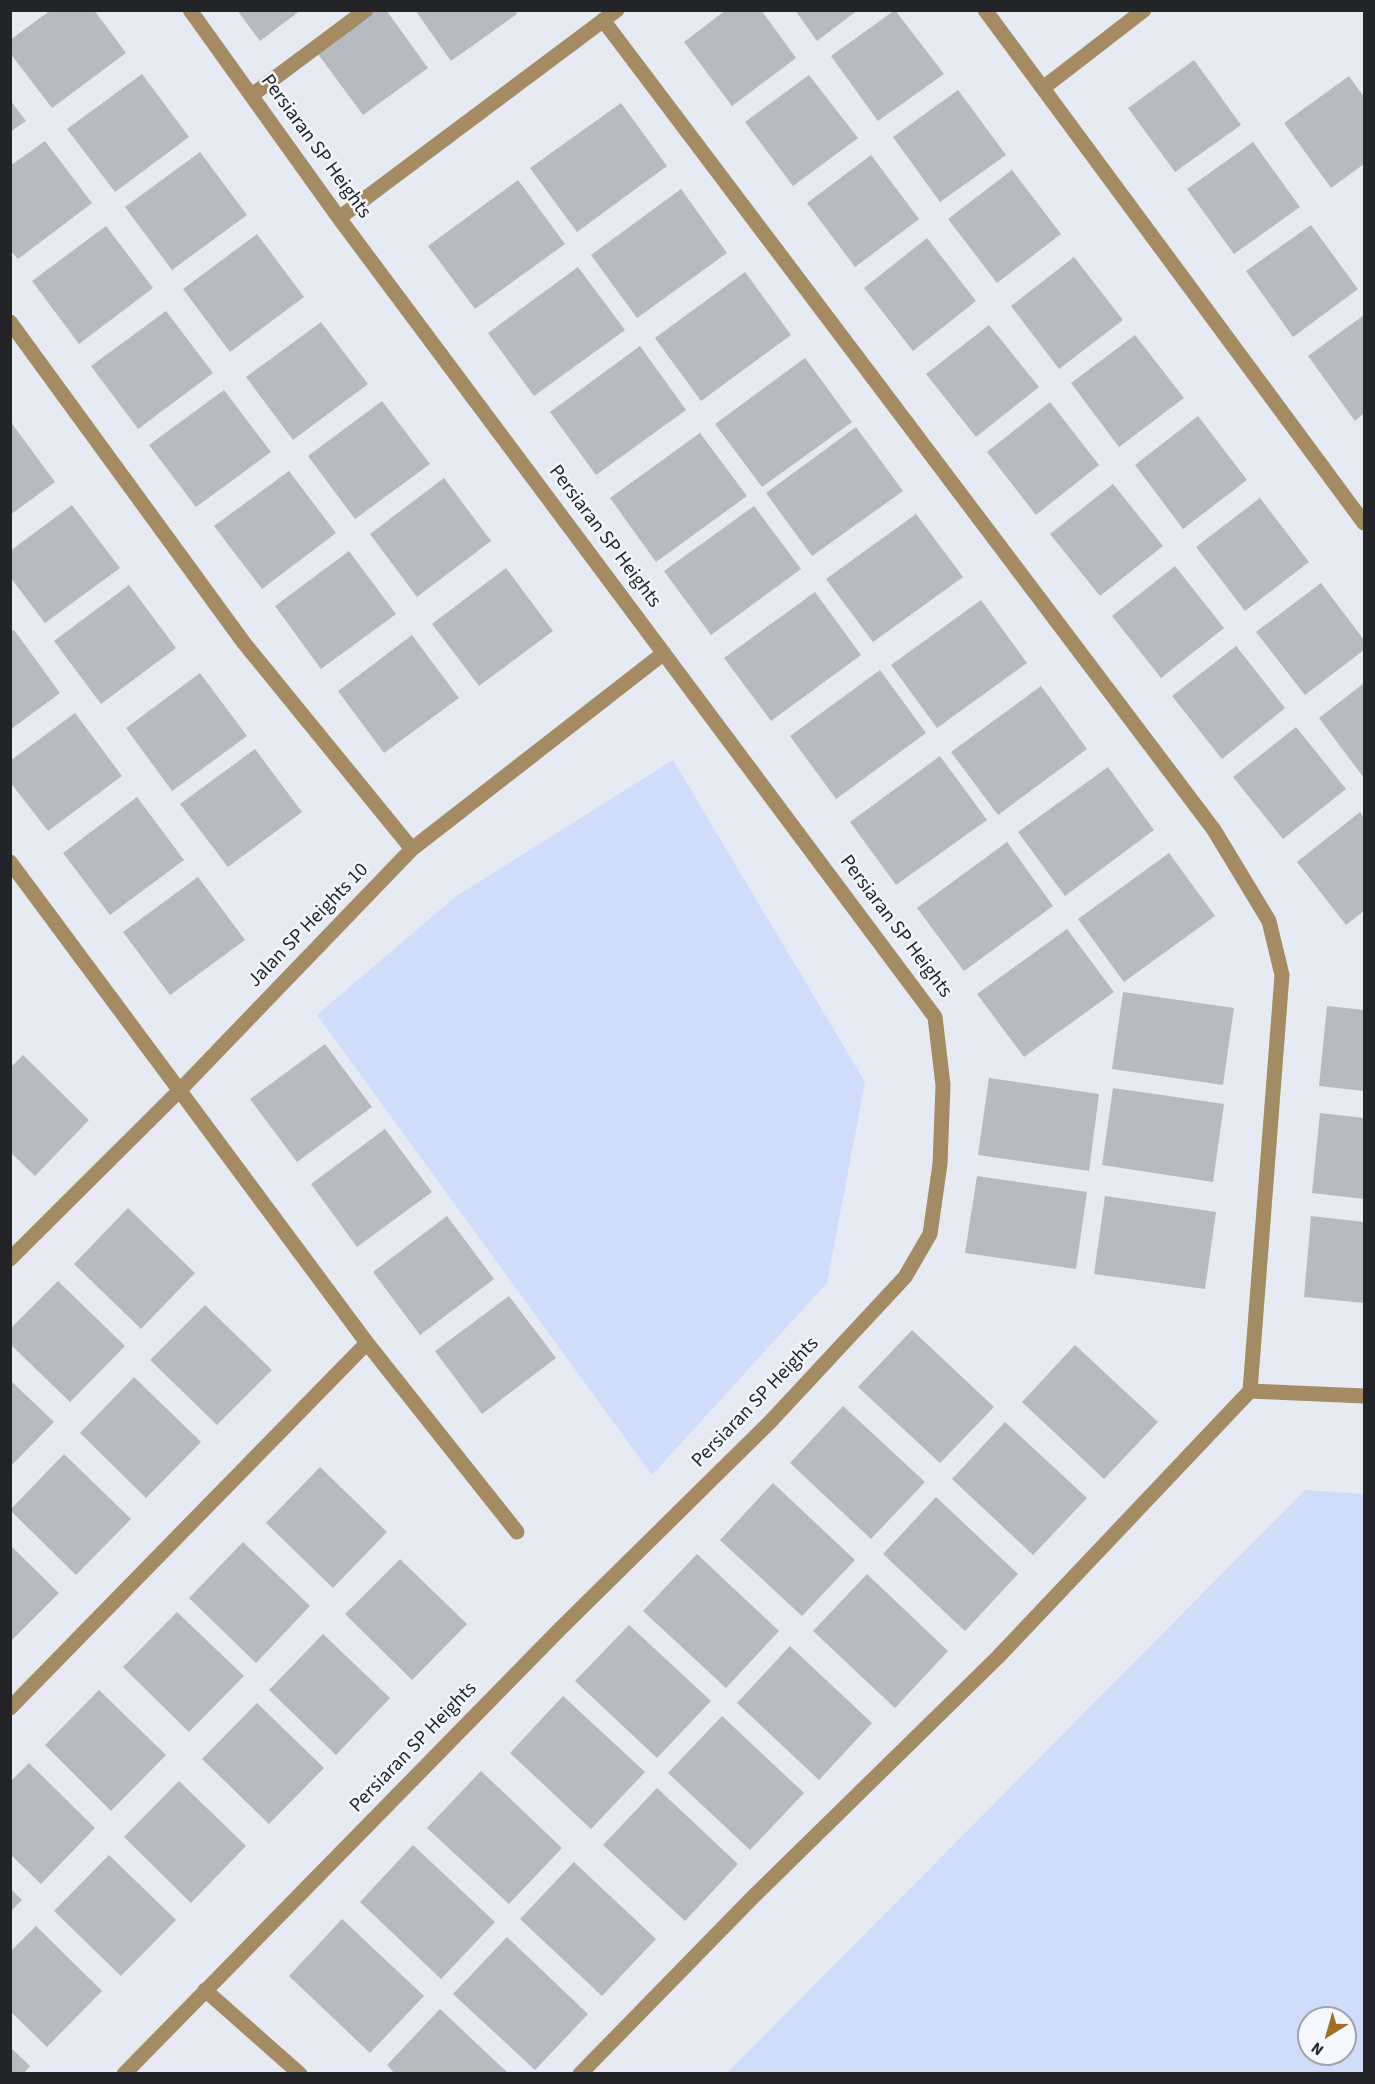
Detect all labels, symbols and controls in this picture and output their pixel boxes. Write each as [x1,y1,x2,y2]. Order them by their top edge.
street label: Persiaran SP Heights [255,70,375,224]
street label: Persiaran SP Heights [543,461,665,613]
street label: Persiaran SP Heights [834,851,956,1003]
street label: Jalan SP Heights 10 [244,859,374,993]
street label: Persiaran SP Heights [688,1333,824,1473]
street label: Persiaran SP Heights [346,1678,482,1818]
north arrow [1297,2006,1357,2066]
text: N [1307,2037,1328,2061]

